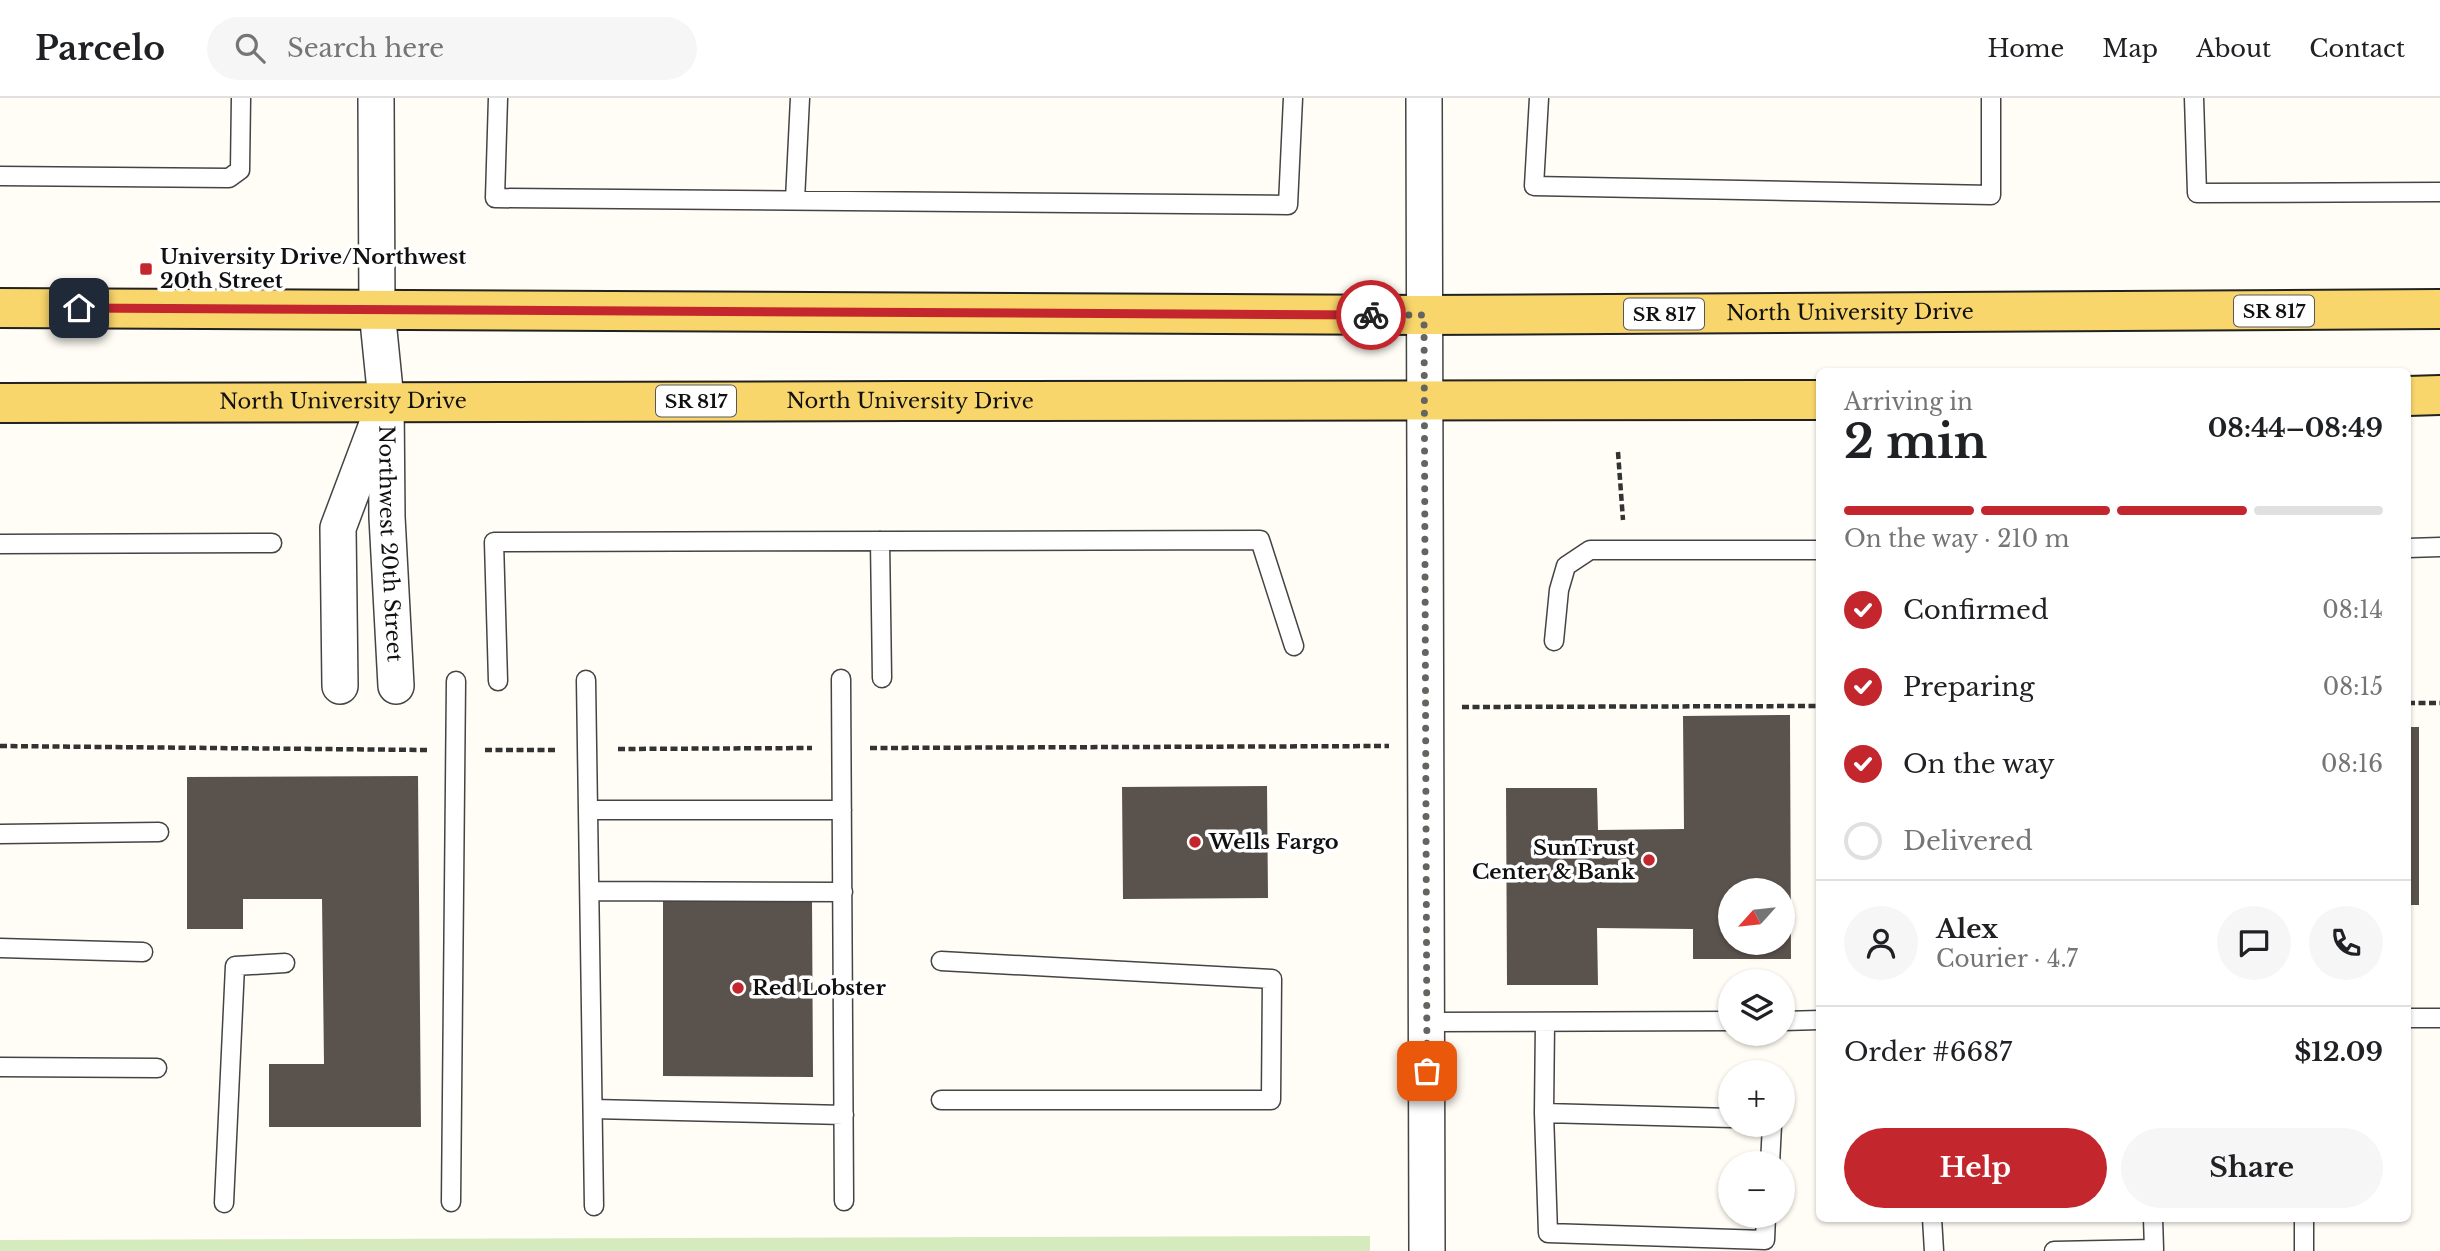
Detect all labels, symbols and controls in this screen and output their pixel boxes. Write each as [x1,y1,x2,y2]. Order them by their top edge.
search box [207,17,697,80]
text: Parcelo [35,28,165,69]
icon: search [231,29,269,67]
text: Search here [287,32,444,64]
text: Home [1988,34,2064,63]
text: Map [2102,34,2158,63]
text: About [2196,34,2271,63]
text: Contact [2309,34,2405,63]
place label: University Drive/Northwest 20th Street [160,244,466,294]
marker: University Drive/Northwest 20th Street [138,261,154,277]
pin [49,278,109,338]
courier [1336,280,1406,350]
icon: home [60,289,98,327]
road number: SR 817 [2234,295,2314,326]
icon: bike [1352,296,1390,334]
road number: SR 817 [1624,298,1704,330]
street label: North University Drive [1726,299,1974,326]
road number: SR 817 [656,386,736,416]
street label: North University Drive [219,388,467,415]
street label: North University Drive [786,388,1034,414]
text: Arriving in [1844,388,1973,416]
text: 08:44–08:49 [2208,412,2383,444]
text: 2 min [1844,413,1987,470]
street label: Northwest 20th Street [373,425,408,662]
text: On the way · 210 m [1844,525,2069,553]
icon: check [1844,591,1882,629]
text: Confirmed [1903,594,2048,626]
text: 08:14 [2322,596,2383,624]
icon: check [1844,668,1882,706]
text: Preparing [1903,671,2035,703]
text: 08:15 [2323,673,2383,701]
icon: check [1844,745,1882,783]
text: On the way [1903,748,2055,780]
text: 08:16 [2321,750,2383,778]
text: Delivered [1903,825,2033,857]
place label: Wells Fargo [1208,829,1339,855]
marker: Wells Fargo [1187,834,1203,850]
place label: SunTrust Center & Bank [1472,835,1636,885]
marker: SunTrust Center & Bank [1641,852,1657,868]
north arrow [1718,878,1796,956]
map controls [1718,878,1795,1228]
button: person [1844,906,1918,980]
button: chat [2217,906,2291,980]
button: phone [2309,906,2383,980]
text: Alex [1936,913,1998,945]
text: Courier · 4.7 [1936,945,2078,973]
button: layers [1718,969,1795,1046]
place label: Red Lobster [752,975,886,1001]
marker: Red Lobster [730,980,746,996]
text: Order #6687 [1844,1036,2012,1068]
text: $12.09 [2295,1036,2383,1068]
pin [1397,1041,1457,1101]
icon: bag [1408,1052,1446,1090]
button: + [1718,1060,1795,1137]
button: Help [1844,1128,2107,1208]
button: Share [2121,1128,2383,1208]
button: − [1718,1151,1795,1228]

